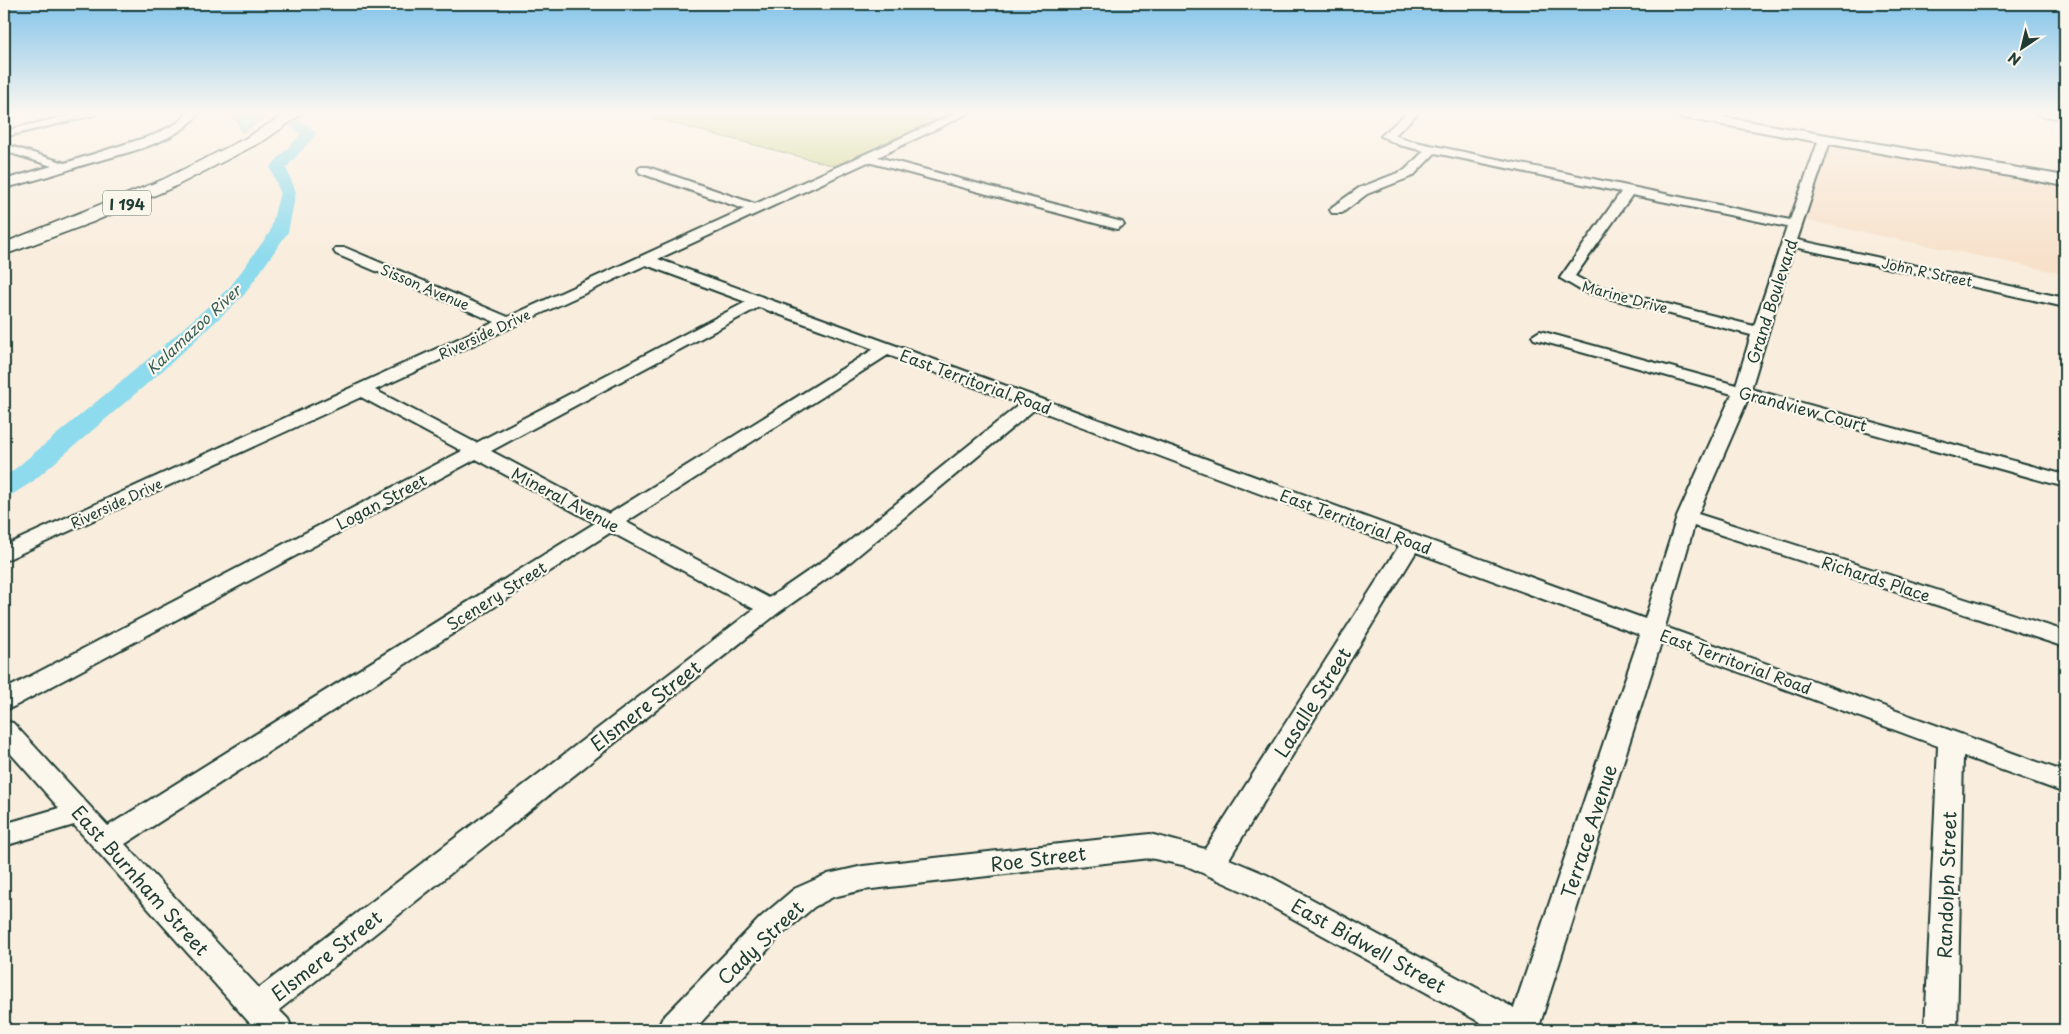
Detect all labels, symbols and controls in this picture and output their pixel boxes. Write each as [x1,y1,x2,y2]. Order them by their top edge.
north arrow [1996,22,2046,72]
text: N [2004,47,2025,71]
road number: I 194 [103,190,151,216]
street label: Grand Boulevard [1739,235,1803,367]
street label: John R Street [1880,252,1975,292]
street label: Sisson Avenue [377,259,473,315]
street label: Marine Drive [1580,275,1670,319]
water label: Kalamazoo River [140,277,247,379]
street label: Riverside Drive [435,304,533,364]
street label: East Territorial Road [897,342,1055,420]
street label: Grandview Court [1736,379,1870,437]
street label: Mineral Avenue [508,460,624,538]
street label: Logan Street [331,467,431,535]
street label: Riverside Drive [67,473,165,533]
street label: East Territorial Road [1277,482,1435,560]
street label: Richards Place [1819,549,1933,607]
street label: Scenery Street [441,554,551,635]
street label: East Territorial Road [1657,622,1815,700]
street label: Lasalle Street [1267,641,1357,763]
street label: Elsmere Street [584,653,706,757]
street label: Terrace Avenue [1553,761,1623,901]
street label: East Burnham Street [66,799,216,962]
street label: Randolph Street [1929,810,1963,959]
street label: Roe Street [989,838,1088,878]
street label: East Bidwell Street [1286,891,1452,999]
street label: Cady Street [711,893,810,990]
street label: Elsmere Street [265,903,387,1007]

